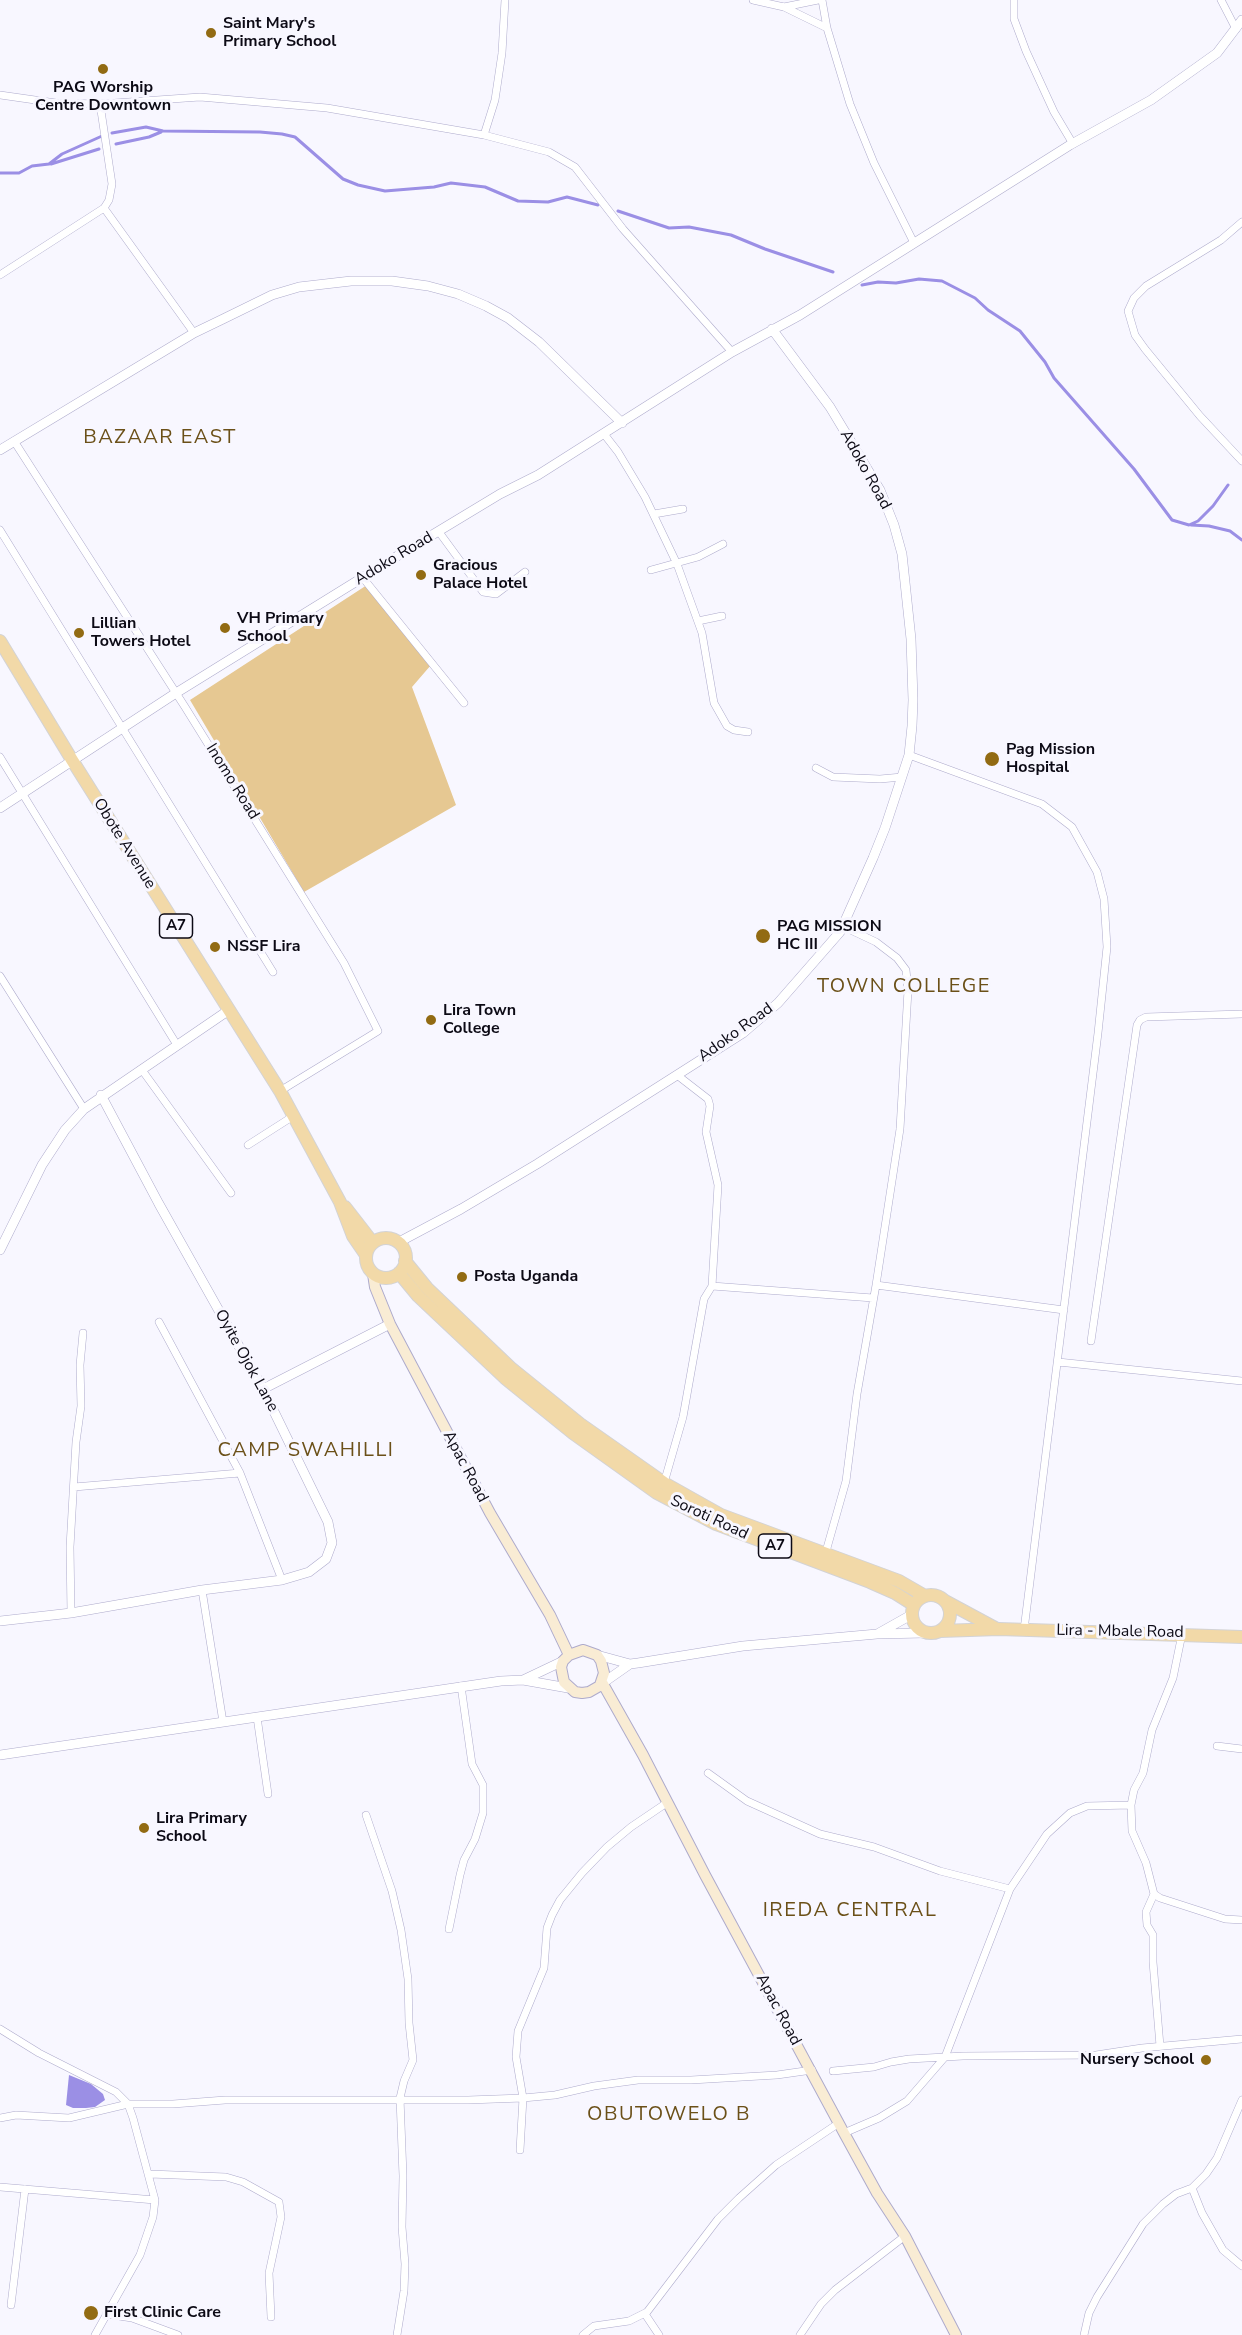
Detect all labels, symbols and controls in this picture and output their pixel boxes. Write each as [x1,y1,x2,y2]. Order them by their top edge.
place label: Saint Mary's Primary School [223,14,336,52]
marker: Saint Mary's Primary School [204,26,218,40]
marker: PAG Worship Centre Downtown [96,62,110,76]
place label: PAG Worship Centre Downtown [35,78,171,116]
district label: BAZAAR EAST [83,426,237,450]
street label: Adoko Road [835,427,895,513]
street label: Adoko Road [351,528,437,590]
place label: Gracious Palace Hotel [433,556,527,594]
marker: Gracious Palace Hotel [414,568,428,582]
place label: VH Primary School [237,609,324,647]
place label: Lillian Towers Hotel [91,614,191,652]
marker: VH Primary School [218,621,232,635]
marker: Lillian Towers Hotel [72,626,86,640]
street label: Inomo Road [201,740,263,824]
place label: Pag Mission Hospital [1006,740,1095,778]
marker: Pag Mission Hospital [983,750,1001,768]
street label: Obote Avenue [89,795,159,893]
road number: A7 [160,914,192,938]
place label: PAG MISSION HC III [777,917,882,955]
marker: PAG MISSION HC III [754,927,772,945]
place label: NSSF Lira [227,937,300,957]
marker: NSSF Lira [208,940,222,954]
district label: TOWN COLLEGE [817,975,991,999]
street label: Adoko Road [695,999,777,1067]
place label: Lira Town College [443,1001,516,1039]
marker: Lira Town College [424,1013,438,1027]
place label: Posta Uganda [474,1267,578,1287]
marker: Posta Uganda [455,1270,469,1284]
street label: Oyite Ojok Lane [210,1306,282,1416]
street label: Apac Road [438,1428,492,1506]
district label: CAMP SWAHILLI [218,1439,394,1463]
street label: Soroti Road [667,1492,751,1544]
road number: A7 [758,1534,792,1558]
street label: Lira - Mbale Road [1056,1621,1184,1643]
place label: Lira Primary School [156,1809,247,1847]
marker: Lira Primary School [137,1821,151,1835]
district label: IREDA CENTRAL [763,1899,937,1923]
street label: Apac Road [751,1971,805,2049]
place label: Nursery School [1080,2050,1194,2070]
marker: Nursery School [1199,2053,1213,2067]
district label: OBUTOWELO B [587,2103,751,2127]
place label: First Clinic Care [104,2303,221,2323]
marker: First Clinic Care [82,2304,100,2322]

